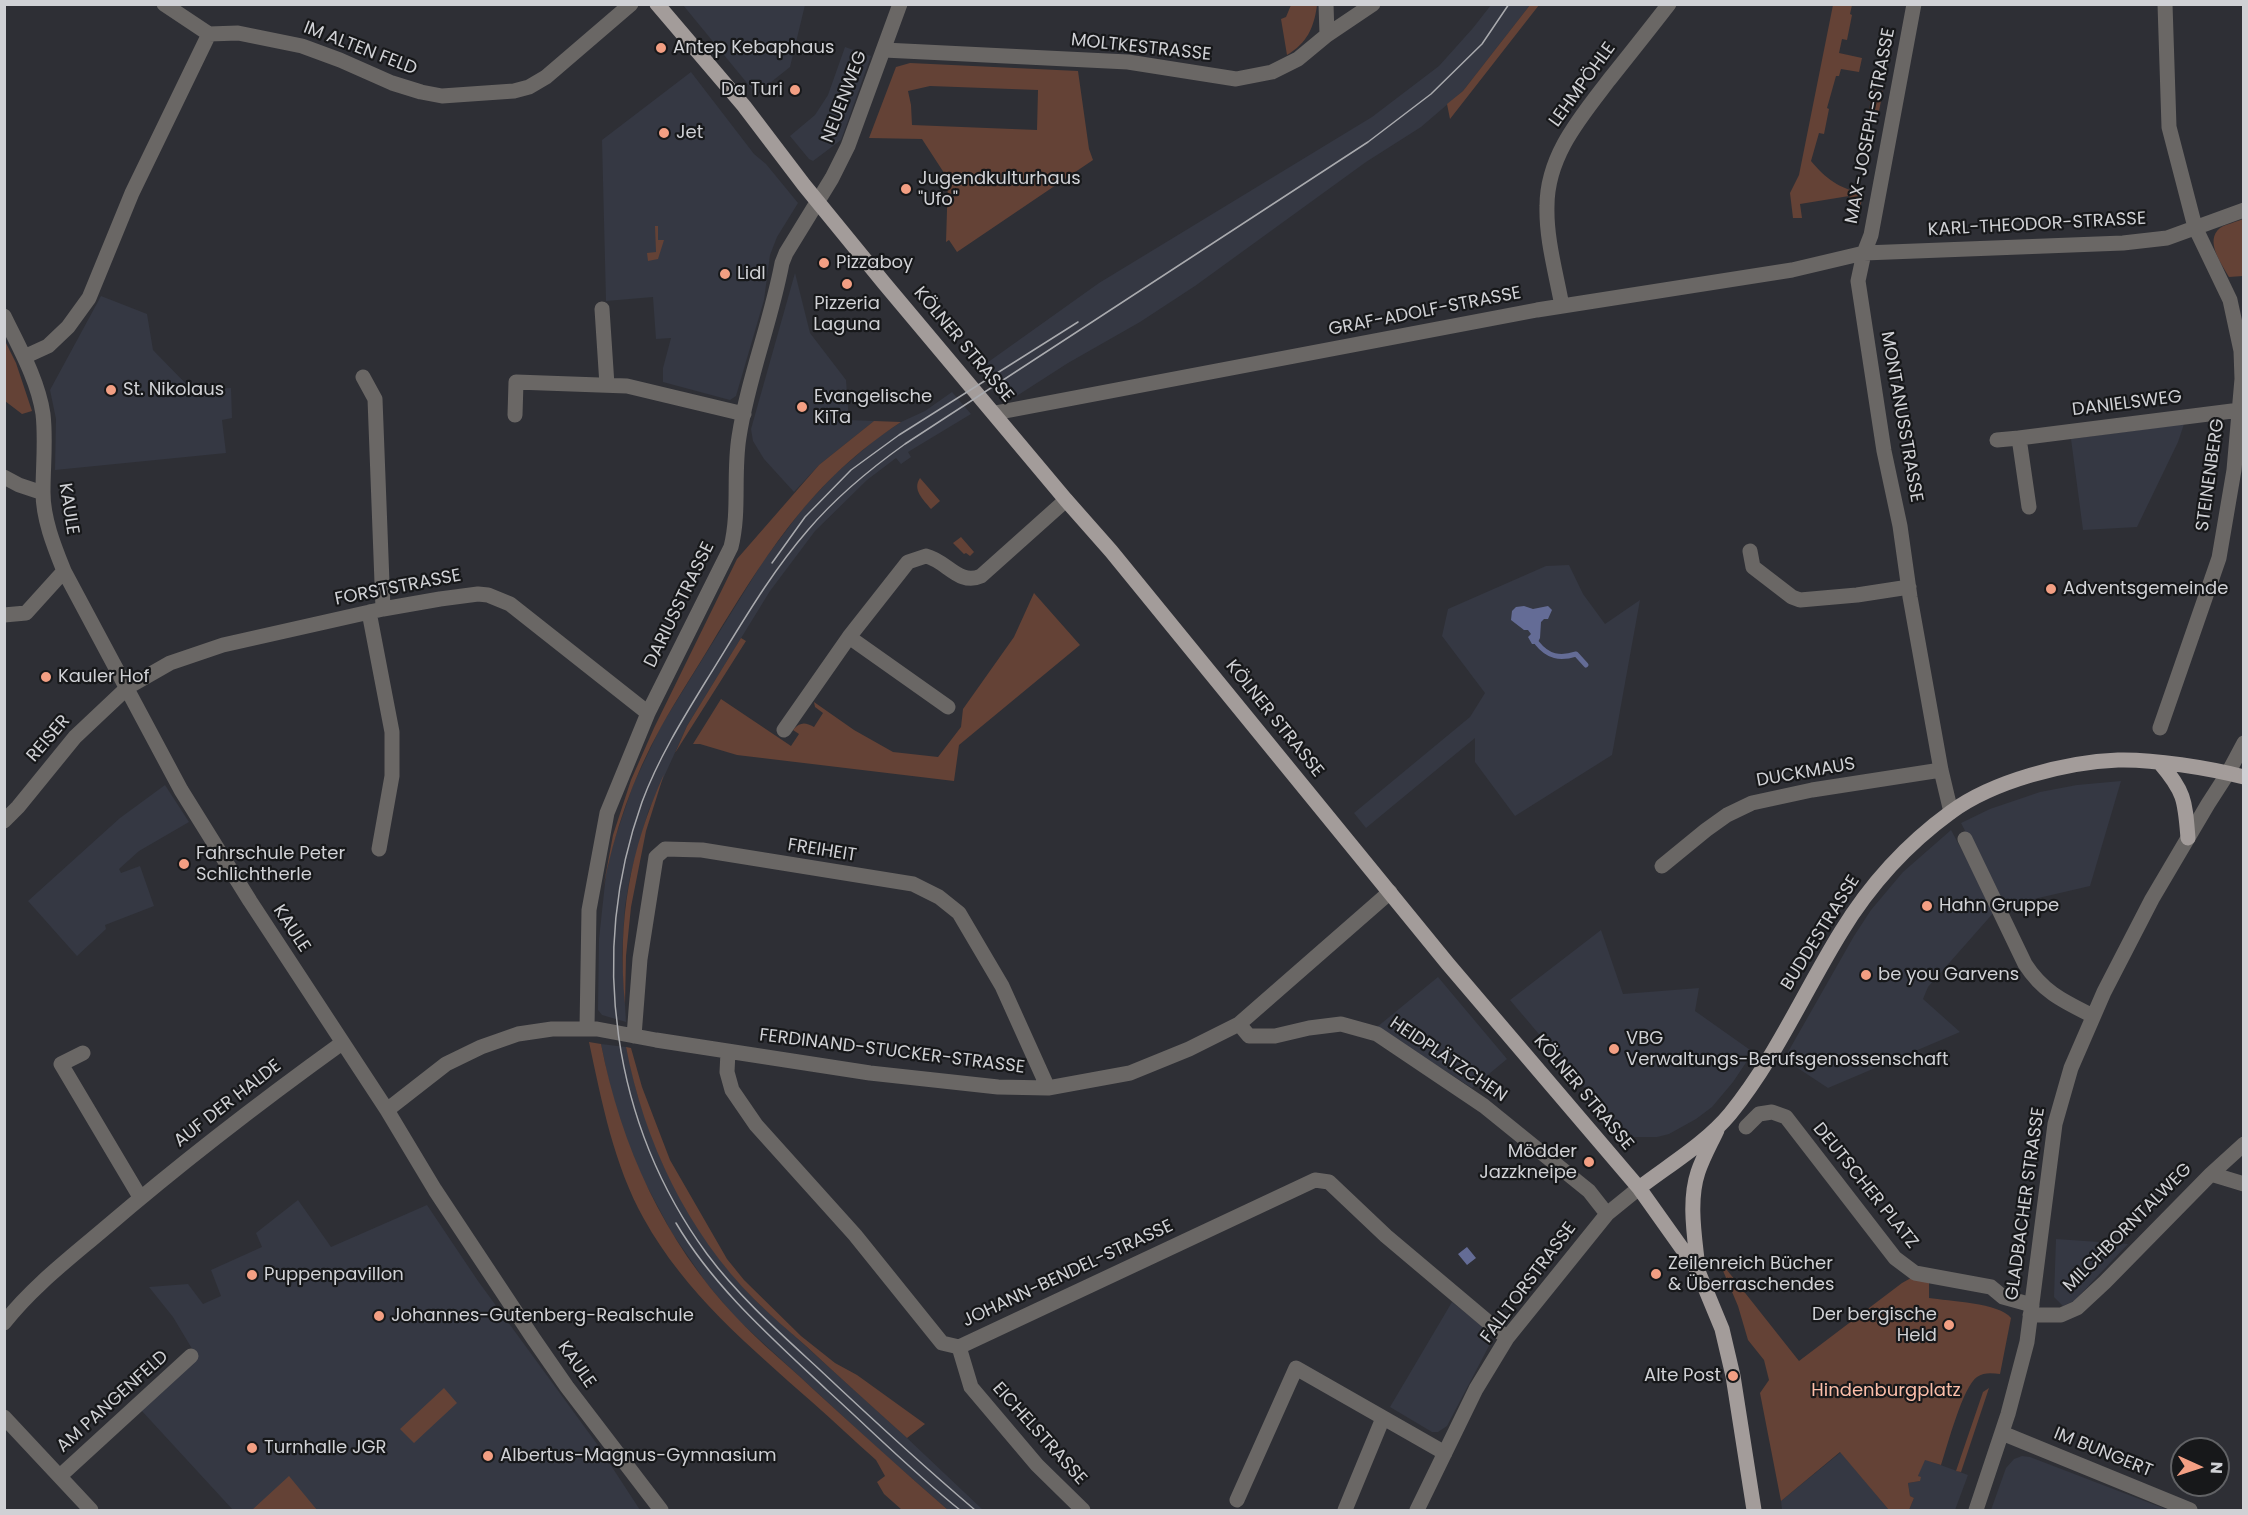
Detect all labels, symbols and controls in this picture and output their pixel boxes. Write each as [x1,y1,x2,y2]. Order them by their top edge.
street label: IM ALTEN FELD [300,17,420,81]
street label: MAX-JOSEPH-STRASSE [1841,26,1901,226]
street label: MOLTKESTRASSE [1070,30,1212,66]
place label: Antep Kebaphaus [673,37,834,59]
street label: LEHMPÖHLE [1545,39,1621,131]
marker: Antep Kebaphaus [654,41,668,55]
street label: NEUENWEG [818,48,872,146]
place label: Da Turi [721,79,783,101]
marker: Da Turi [788,83,802,97]
place label: Jet [676,122,703,144]
marker: Jet [657,126,671,140]
place label: Jugendkulturhaus "Ufo" [918,168,1081,210]
marker: Jugendkulturhaus "Ufo" [899,182,913,196]
street label: KARL-THEODOR-STRASSE [1927,208,2147,242]
place label: Pizzaboy [836,252,913,274]
marker: Pizzaboy [817,256,831,270]
place label: Lidl [737,263,766,285]
marker: Lidl [718,267,732,281]
marker: Pizzeria Laguna [840,277,854,291]
street label: KÖLNER STRASSE [908,283,1018,407]
street label: GRAF-ADOLF-STRASSE [1327,283,1523,341]
place label: Pizzeria Laguna [813,293,881,336]
street label: MONTANUSSTRASSE [1875,330,1927,504]
place label: St. Nikolaus [123,379,224,401]
marker: St. Nikolaus [104,383,118,397]
place label: Evangelische KiTa [814,386,932,428]
street label: DANIELSWEG [2071,387,2183,421]
marker: Evangelische KiTa [795,400,809,414]
street label: STEINENBERG [2192,417,2230,533]
street label: KAULE [53,482,83,536]
street label: DARIUSSTRASSE [640,539,720,671]
street label: FORSTSTRASSE [333,565,463,611]
place label: Adventsgemeinde [2063,578,2228,600]
marker: Adventsgemeinde [2044,582,2058,596]
street label: KÖLNER STRASSE [1220,656,1328,782]
place label: Kauler Hof [58,666,149,688]
marker: Kauler Hof [39,670,53,684]
street label: REISER [23,711,75,767]
street label: DUCKMAUS [1755,754,1857,792]
street label: FREIHEIT [786,835,858,867]
place label: Fahrschule Peter Schlichtherle [196,843,345,886]
marker: Fahrschule Peter Schlichtherle [177,857,191,871]
street label: BUDDESTRASSE [1777,871,1865,995]
place label: Hahn Gruppe [1939,895,2059,917]
marker: Hahn Gruppe [1920,899,1934,913]
street label: KAULE [268,901,314,957]
place label: be you Garvens [1878,964,2019,986]
marker: be you Garvens [1859,968,1873,982]
street label: HEIDPLÄTZCHEN [1385,1013,1511,1107]
street label: FERDINAND-STUCKER-STRASSE [758,1025,1026,1079]
place label: VBG Verwaltungs-Berufsgenossenschaft [1626,1028,1949,1070]
street label: KÖLNER STRASSE [1528,1031,1638,1155]
marker: VBG Verwaltungs-Berufsgenossenschaft [1607,1042,1621,1056]
street label: AUF DER HALDE [170,1055,286,1153]
street label: GLADBACHER STRASSE [2002,1106,2050,1302]
street label: DEUTSCHER PLATZ [1808,1119,1922,1253]
place label: Mödder Jazzkneipe [1479,1141,1577,1184]
marker: Mödder Jazzkneipe [1582,1155,1596,1169]
street label: MILCHBORNTALWEG [2059,1159,2197,1297]
street label: JOHANN-BENDEL-STRASSE [959,1216,1177,1332]
street label: FALLTORSTRASSE [1477,1218,1581,1348]
place label: Zeilenreich Bücher & Überraschendes [1668,1253,1834,1296]
place label: Puppenpavillon [264,1264,404,1286]
marker: Zeilenreich Bücher & Überraschendes [1649,1267,1663,1281]
marker: Puppenpavillon [245,1268,259,1282]
place label: Der bergische Held [1812,1304,1937,1346]
place label: Johannes-Gutenberg-Realschule [391,1305,694,1327]
marker: Johannes-Gutenberg-Realschule [372,1309,386,1323]
marker: Der bergische Held [1942,1318,1956,1332]
street label: KAULE [552,1337,600,1393]
street label: AM PANGENFELD [53,1346,173,1458]
place label: Alte Post [1644,1365,1721,1387]
marker: Alte Post [1726,1369,1740,1383]
street label: EICHELSTRASSE [987,1378,1091,1490]
park label: Hindenburgplatz [1811,1380,1961,1402]
street label: IM BUNGERT [2051,1423,2155,1483]
place label: Turnhalle JGR [264,1437,386,1459]
north arrow [2170,1437,2230,1497]
marker: Turnhalle JGR [245,1441,259,1455]
place label: Albertus-Magnus-Gymnasium [500,1445,776,1467]
marker: Albertus-Magnus-Gymnasium [481,1449,495,1463]
text: N [2205,1461,2228,1474]

